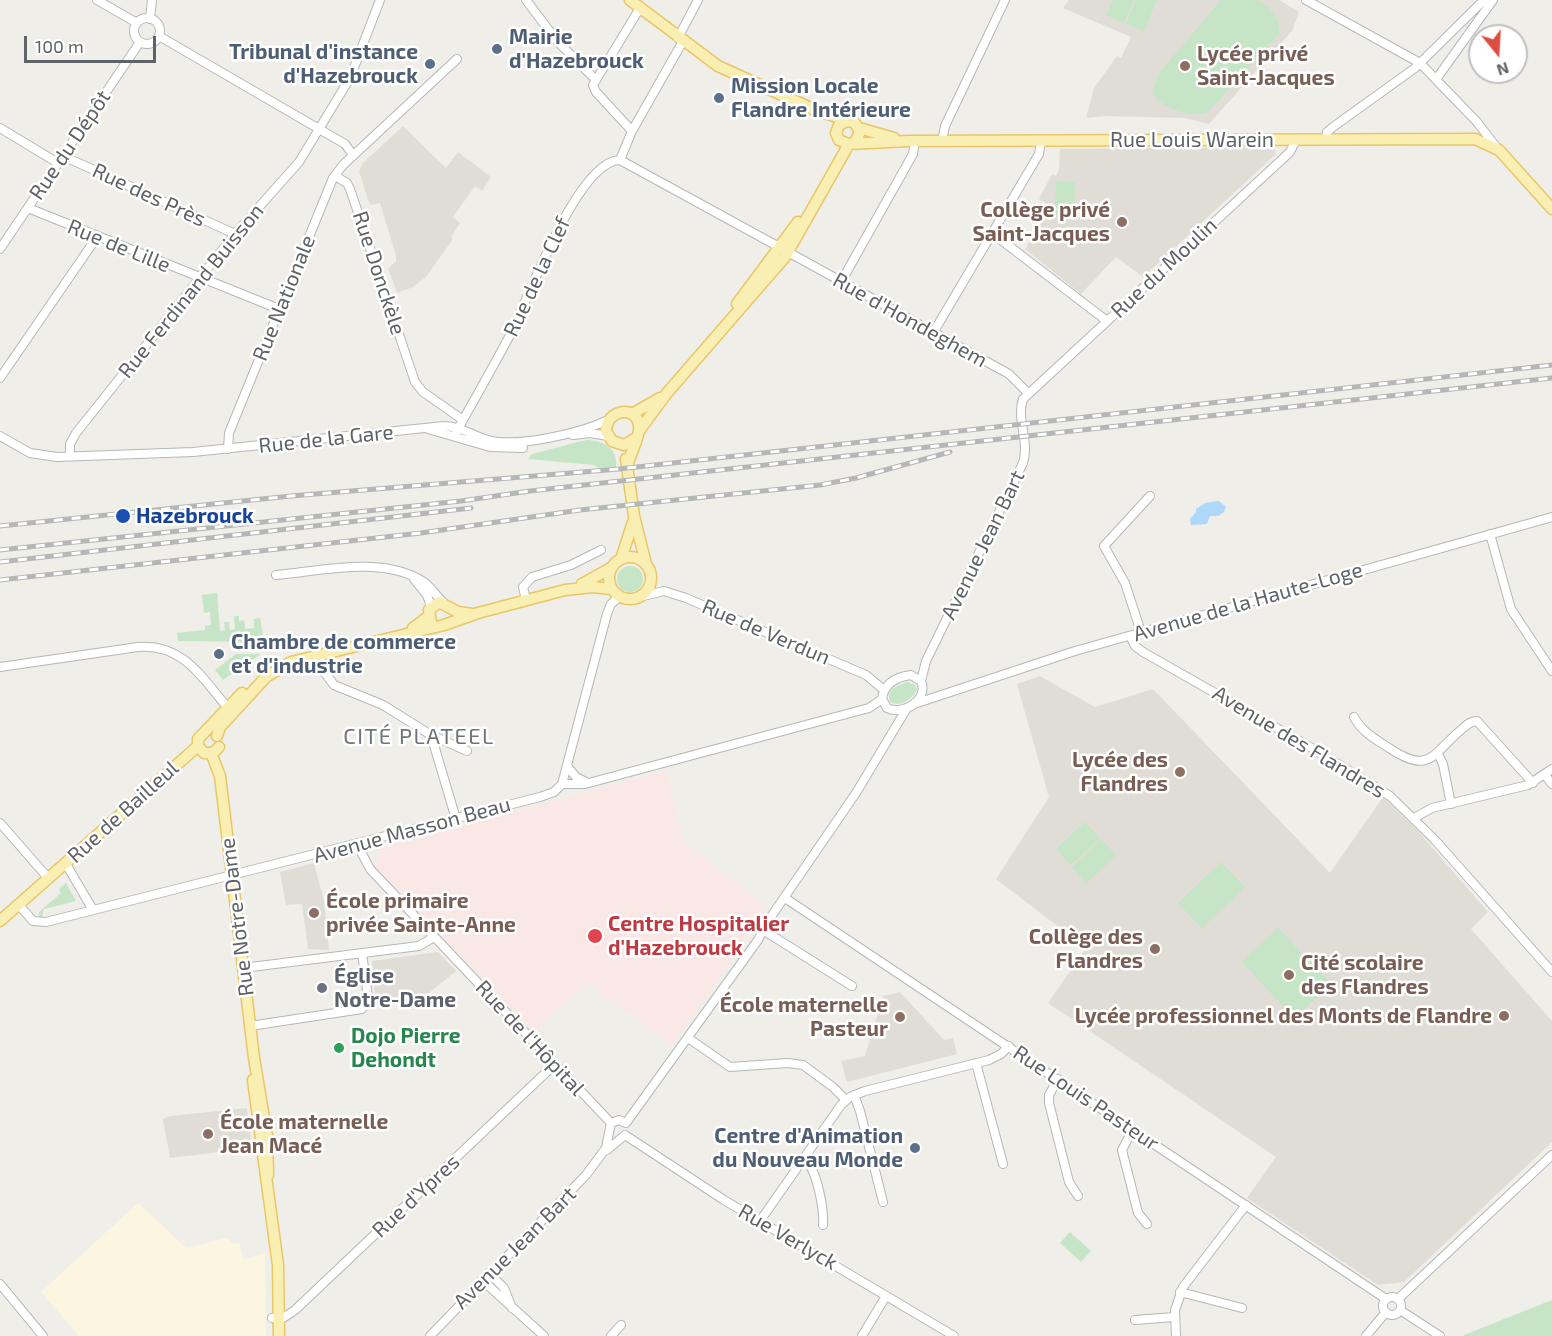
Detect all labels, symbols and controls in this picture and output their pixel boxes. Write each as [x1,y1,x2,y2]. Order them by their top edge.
scale bar [27,24,159,62]
place label: Mairie d'Hazebrouck [509,24,644,74]
north arrow [1468,24,1528,84]
text: 100 m [35,35,84,57]
place label: Tribunal d'instance d'Hazebrouck [229,39,418,89]
place label: Lycée privé Saint-Jacques [1197,41,1335,91]
marker: Mairie d'Hazebrouck [490,42,504,56]
marker: Tribunal d'instance d'Hazebrouck [423,57,437,71]
marker: Lycée privé Saint-Jacques [1178,59,1192,73]
text: N [1495,59,1512,81]
place label: Mission Locale Flandre Intérieure [731,73,911,123]
street label: Rue du Dépôt [24,85,116,205]
marker: Mission Locale Flandre Intérieure [712,91,726,105]
street label: Rue Louis Warein [1110,127,1274,153]
street label: Rue des Près [88,158,210,232]
place label: Collège privé Saint-Jacques [972,197,1110,247]
street label: Rue Ferdinand Buisson [113,199,269,383]
street label: Rue Donckèle [347,208,411,338]
street label: Rue de la Clef [498,213,576,341]
street label: Rue du Moulin [1106,213,1222,323]
street label: Rue de Lille [64,214,174,278]
marker: Collège privé Saint-Jacques [1115,215,1129,229]
street label: Rue Nationale [247,231,321,365]
street label: Rue d'Hondeghem [829,267,991,373]
street label: Rue de la Gare [257,419,395,459]
street label: Avenue Jean Bart [936,466,1030,624]
place label: Hazebrouck [136,503,254,529]
marker: Hazebrouck [114,507,132,525]
street label: Avenue de la Haute-Loge [1130,557,1366,647]
street label: Rue de Verdun [698,594,834,670]
place label: Chambre de commerce et d'industrie [231,629,456,679]
marker: Chambre de commerce et d'industrie [212,647,226,661]
street label: Avenue des Flandres [1208,680,1390,804]
district label: CITÉ PLATEEL [343,724,495,750]
place label: Lycée des Flandres [1072,747,1168,797]
street label: Rue de Bailleul [62,756,184,868]
marker: Lycée des Flandres [1173,765,1187,779]
street label: Avenue Masson Beau [311,792,513,868]
street label: Rue Notre-Dame [215,836,259,998]
place label: École primaire privée Sainte-Anne [326,888,516,938]
marker: École primaire privée Sainte-Anne [307,906,321,920]
place label: Centre Hospitalier d'Hazebrouck [608,911,789,961]
place label: Collège des Flandres [1029,924,1143,974]
marker: Centre Hospitalier d'Hazebrouck [586,927,604,945]
marker: Collège des Flandres [1148,942,1162,956]
place label: Cité scolaire des Flandres [1301,950,1429,1000]
place label: Église Notre-Dame [334,963,456,1013]
marker: Cité scolaire des Flandres [1282,968,1296,982]
street label: Rue de l'Hôpital [470,975,590,1101]
marker: Église Notre-Dame [315,981,329,995]
place label: École maternelle Pasteur [720,992,888,1042]
place label: Lycée professionnel des Monts de Flandre [1075,1003,1492,1029]
marker: Lycée professionnel des Monts de Flandre [1497,1009,1511,1023]
marker: École maternelle Pasteur [893,1010,907,1024]
place label: Dojo Pierre Dehondt [351,1023,461,1073]
street label: Rue Louis Pasteur [1008,1040,1164,1156]
marker: Dojo Pierre Dehondt [332,1041,346,1055]
place label: École maternelle Jean Macé [220,1109,388,1159]
place label: Centre d'Animation du Nouveau Monde [712,1123,903,1173]
marker: École maternelle Jean Macé [201,1127,215,1141]
marker: Centre d'Animation du Nouveau Monde [908,1141,922,1155]
street label: Rue d'Ypres [367,1149,465,1243]
street label: Avenue Jean Bart [449,1182,581,1314]
street label: Rue Verlyck [734,1199,842,1275]

